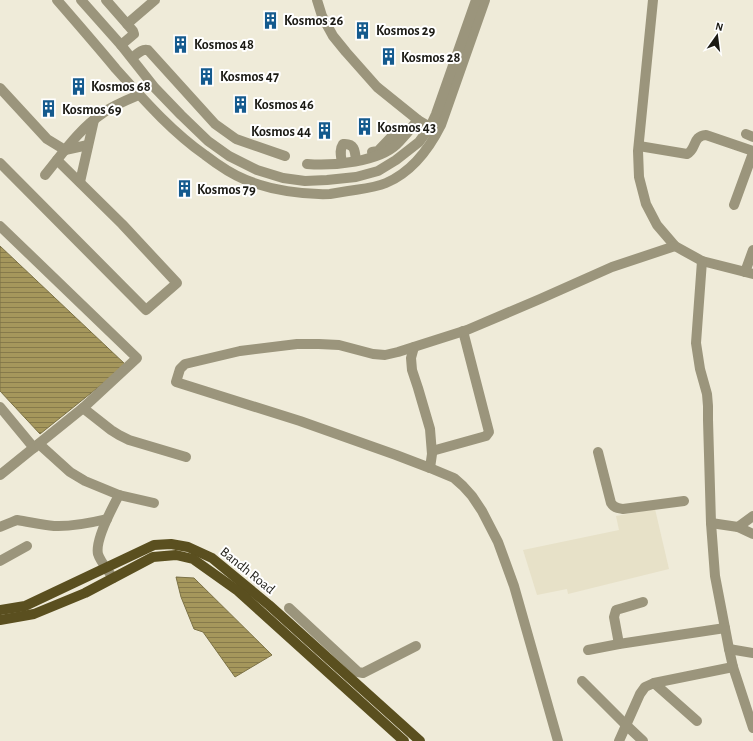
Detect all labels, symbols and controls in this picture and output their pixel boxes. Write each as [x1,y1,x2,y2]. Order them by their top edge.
building icon: Kosmos 26 [261,10,281,30]
place label: Kosmos 26 [284,14,343,28]
north arrow [697,16,737,56]
building icon: Kosmos 29 [353,20,373,40]
text: N [714,21,724,33]
place label: Kosmos 29 [376,24,435,38]
building icon: Kosmos 48 [171,34,191,54]
place label: Kosmos 48 [194,38,254,52]
building icon: Kosmos 28 [378,47,398,67]
place label: Kosmos 28 [401,51,460,65]
building icon: Kosmos 47 [197,66,217,86]
place label: Kosmos 47 [220,70,279,84]
building icon: Kosmos 68 [68,76,88,96]
place label: Kosmos 68 [91,80,151,94]
building icon: Kosmos 46 [231,94,251,114]
place label: Kosmos 46 [254,98,314,112]
building icon: Kosmos 69 [39,99,59,119]
place label: Kosmos 69 [62,103,122,117]
building icon: Kosmos 43 [354,117,374,137]
building icon: Kosmos 44 [314,121,334,141]
place label: Kosmos 43 [377,121,436,135]
place label: Kosmos 44 [251,125,311,139]
building icon: Kosmos 79 [174,179,194,199]
place label: Kosmos 79 [197,183,256,197]
street label: Bandh Road [217,545,277,597]

